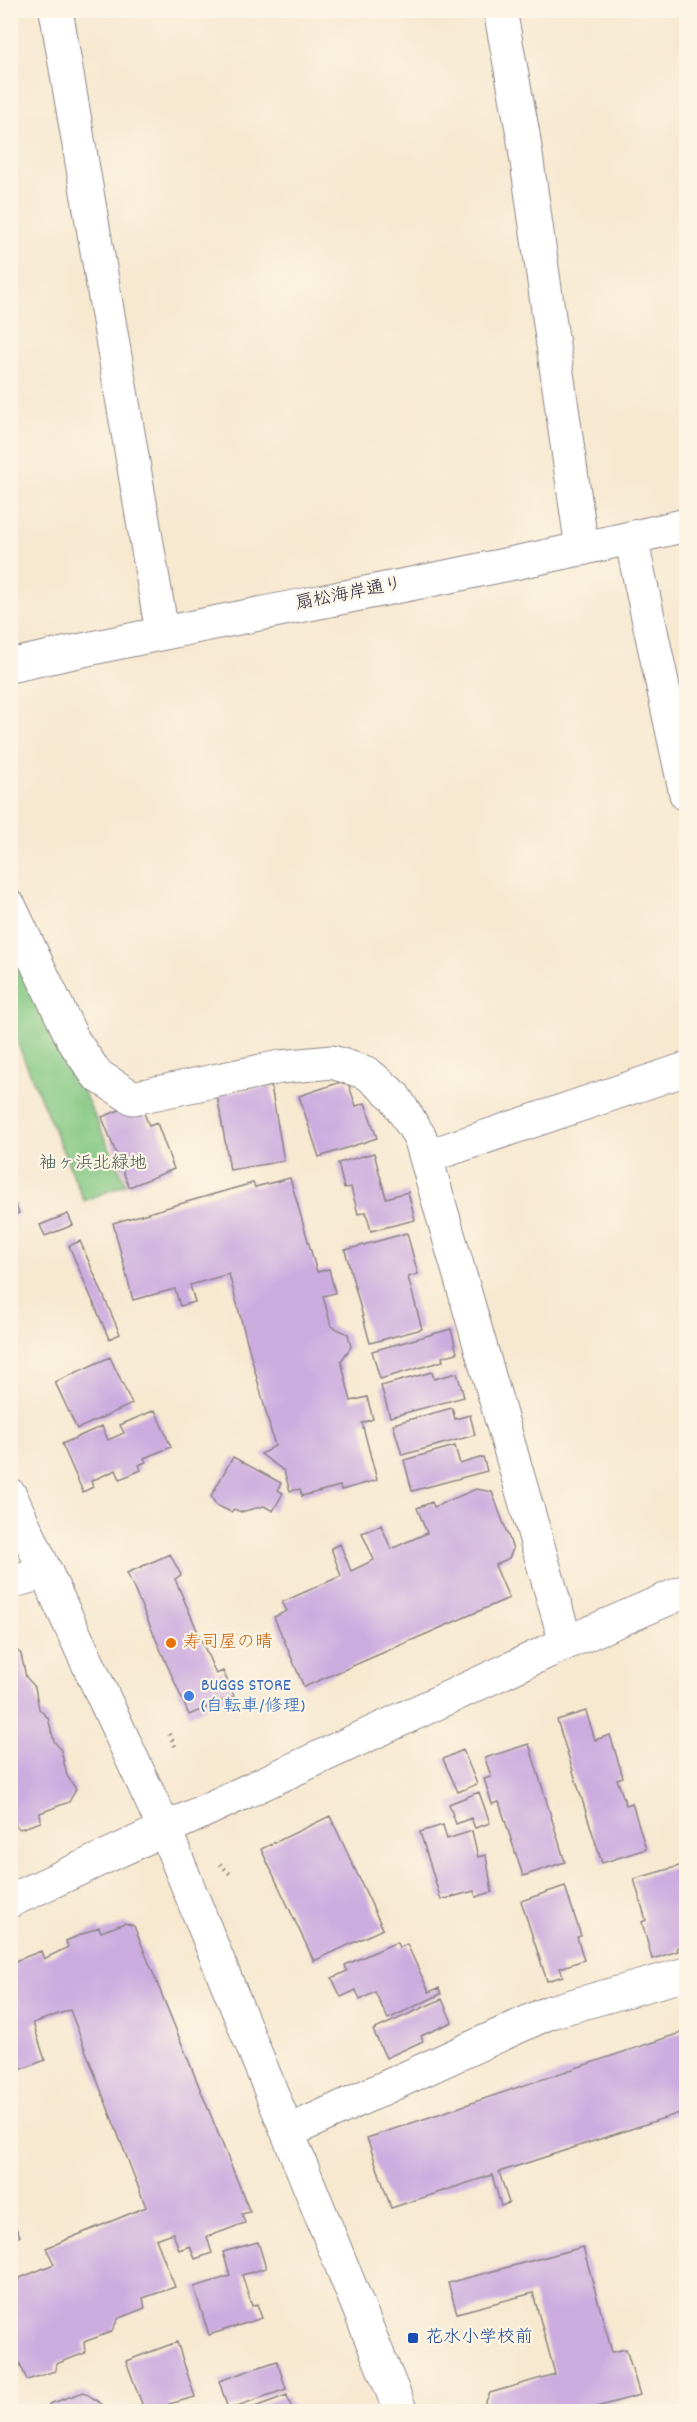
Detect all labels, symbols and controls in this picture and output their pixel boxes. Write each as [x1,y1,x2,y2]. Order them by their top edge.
street label: 扇松海岸通り [294,572,404,618]
park label: 袖ヶ浜北緑地 [39,1152,147,1177]
place label: 寿司屋の晴 [183,1631,273,1656]
marker: 寿司屋の晴 [164,1636,178,1650]
place label: BUGGS STORE (自転車/修理) [201,1674,305,1720]
marker: BUGGS STORE (自転車/修理) [182,1689,196,1703]
place label: 花水小学校前 [425,2326,533,2351]
marker: 花水小学校前 [406,2331,420,2345]

